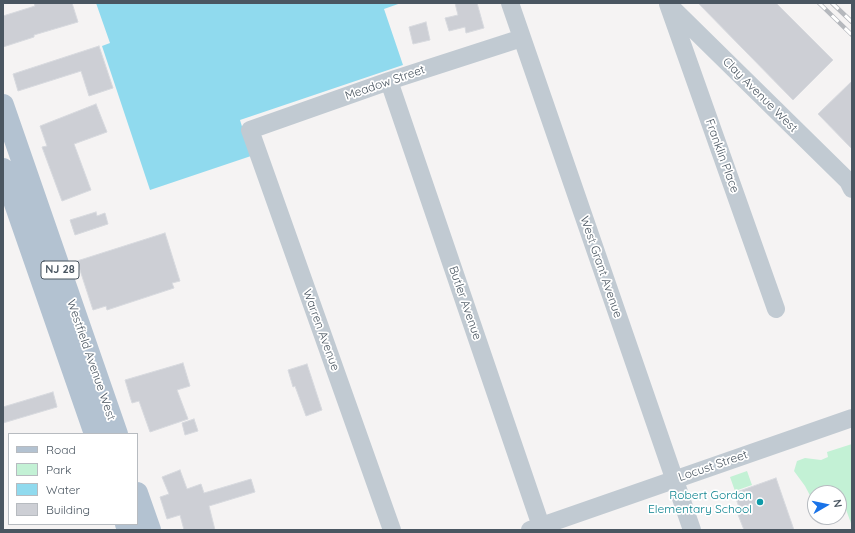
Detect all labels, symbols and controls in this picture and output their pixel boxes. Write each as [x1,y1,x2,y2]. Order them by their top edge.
street label: Clay Avenue West [719,54,801,136]
street label: Meadow Street [343,63,427,103]
street label: Franklin Place [702,117,742,195]
street label: West Grant Avenue [577,214,625,320]
road number: NJ 28 [41,261,79,279]
street label: Butler Avenue [446,264,484,342]
street label: Warren Avenue [300,287,342,373]
street label: Westfield Avenue West [64,298,118,422]
legend [8,433,138,525]
text: Road [46,442,76,457]
street label: Locust Street [676,447,750,485]
text: Park [46,462,71,477]
text: Water [46,482,80,497]
north arrow [807,485,847,525]
place label: Robert Gordon Elementary School [648,488,752,516]
marker: Robert Gordon Elementary School [755,497,765,507]
text: N [830,498,845,508]
text: Building [46,502,90,517]

